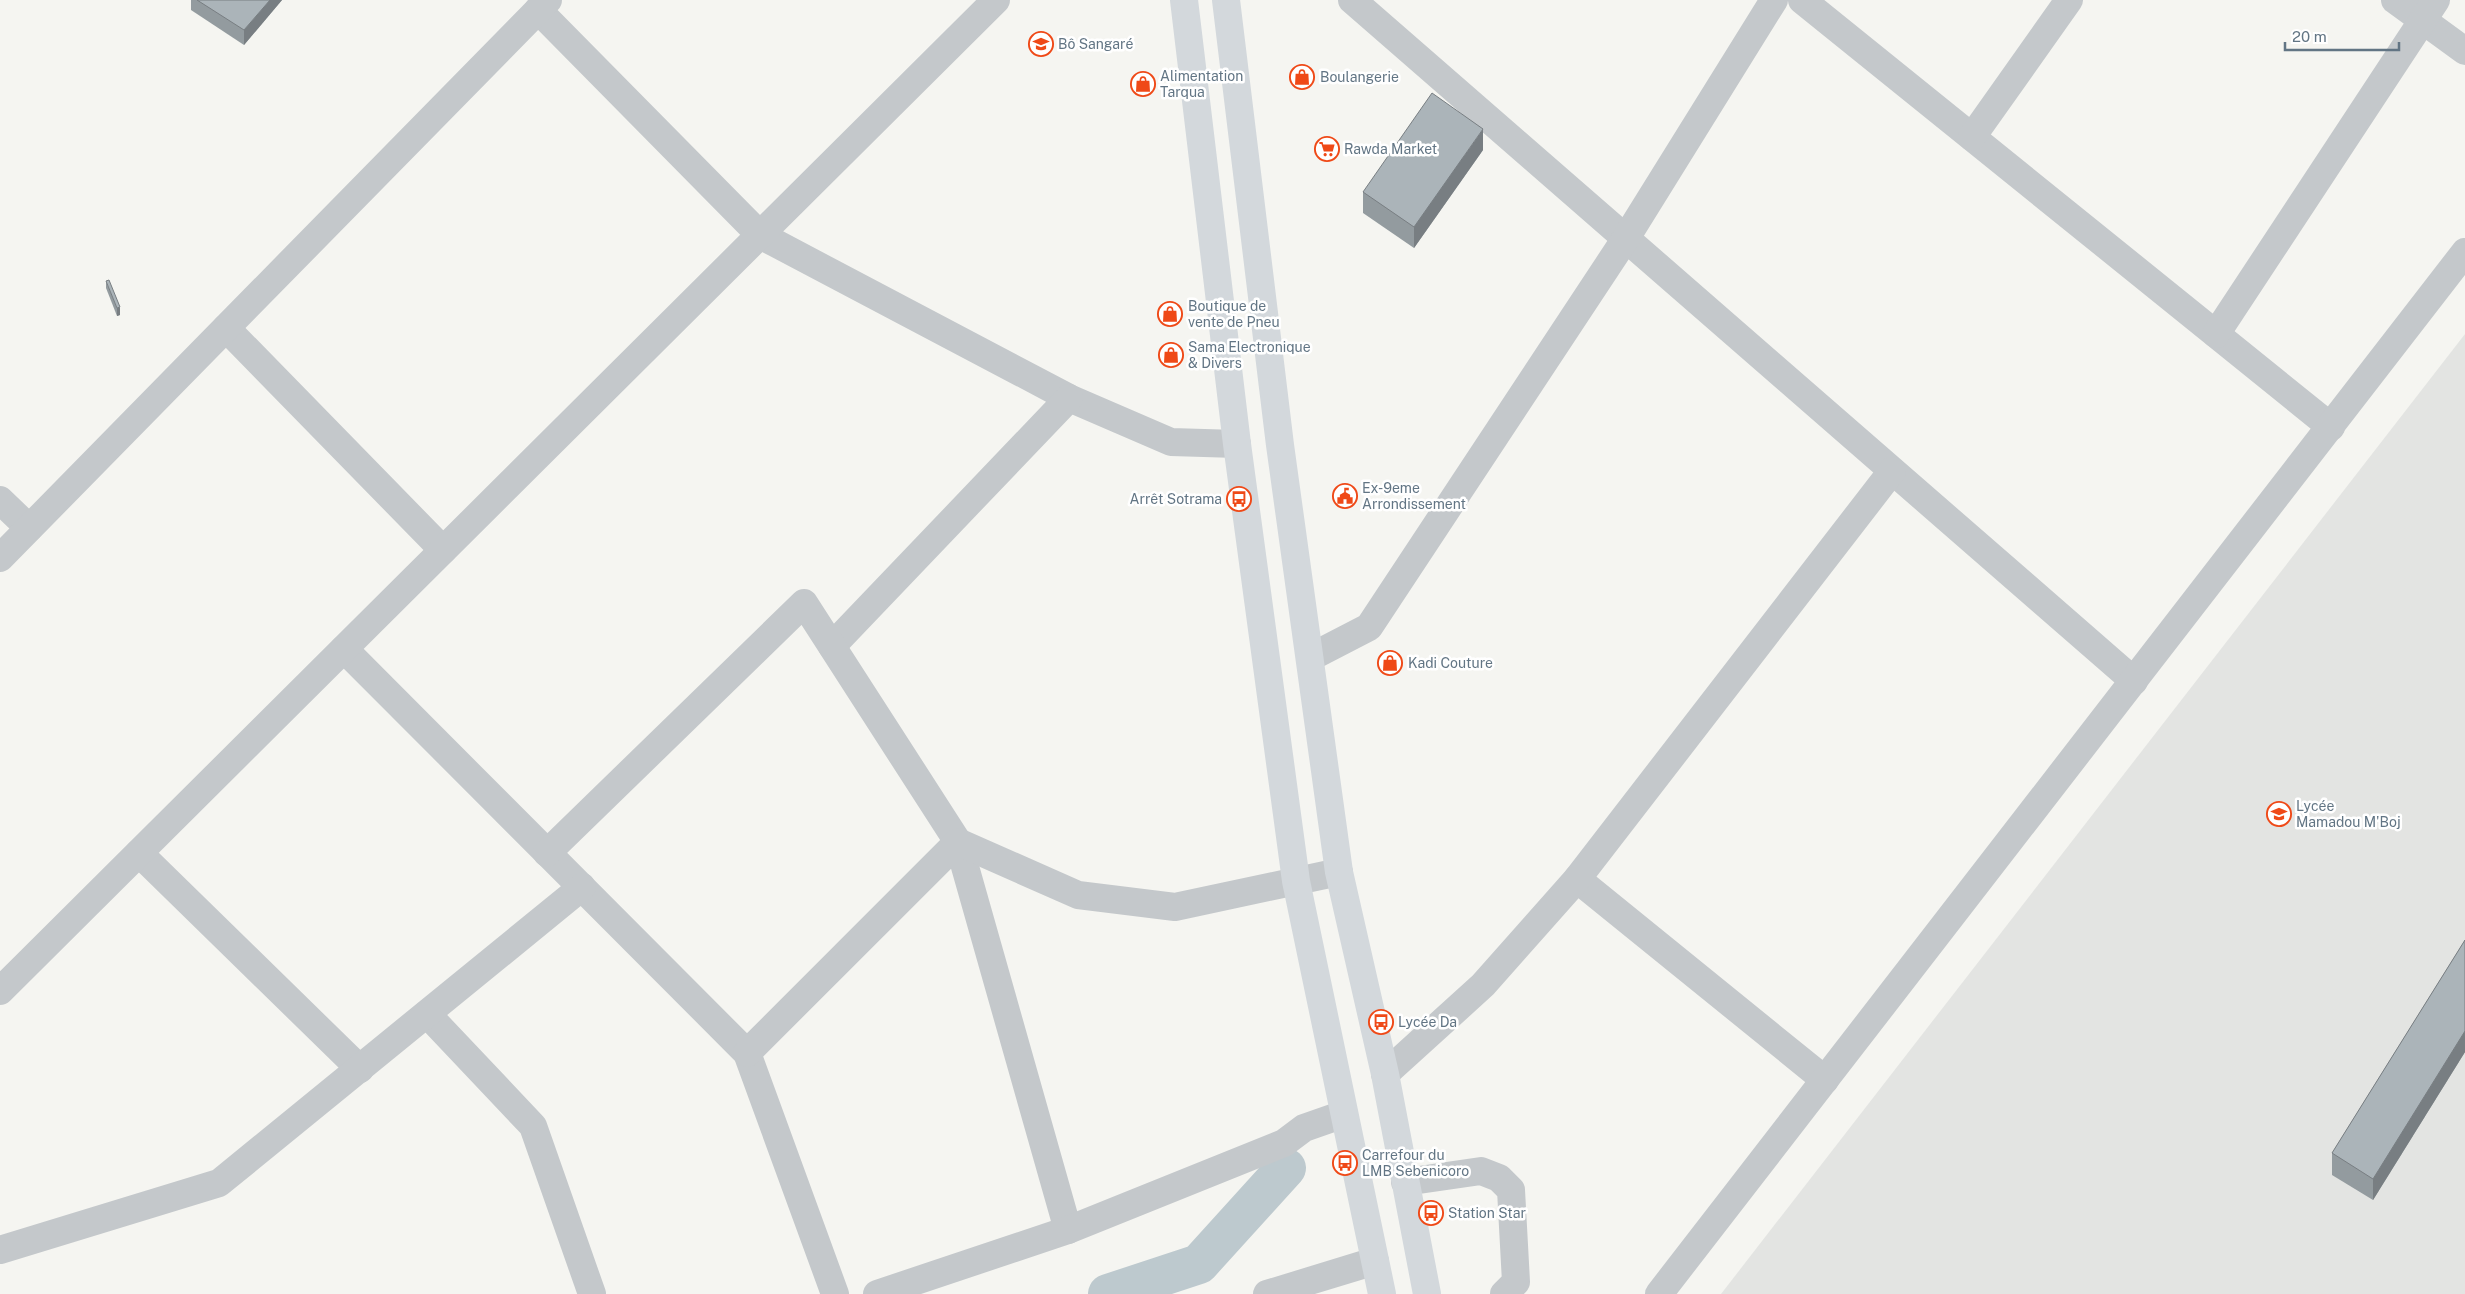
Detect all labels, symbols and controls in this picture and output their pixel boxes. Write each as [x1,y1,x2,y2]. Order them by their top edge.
scale bar [2285,20,2399,52]
text: 20 m [2292,28,2327,45]
school or university icon: Bô Sangaré [1028,31,1054,57]
place label: Bô Sangaré [1058,36,1133,52]
shop icon: Boulangerie [1289,64,1315,90]
place label: Alimentation Tarqua [1160,68,1243,100]
place label: Boulangerie [1320,69,1399,85]
shop icon: Alimentation Tarqua [1130,71,1156,97]
supermarket icon: Rawda Market [1314,136,1340,162]
place label: Rawda Market [1344,141,1437,157]
place label: Boutique de vente de Pneu [1188,298,1280,330]
shop icon: Boutique de vente de Pneu [1157,301,1183,327]
place label: Sama Electronique & Divers [1188,339,1311,371]
shop icon: Sama Electronique & Divers [1158,342,1184,368]
place label: Ex-9eme Arrondissement [1362,480,1466,512]
public building icon: Ex-9eme Arrondissement [1332,483,1358,509]
bus stop icon: Arrêt Sotrama [1226,486,1252,512]
place label: Arrêt Sotrama [1130,491,1222,507]
shop icon: Kadi Couture [1377,650,1403,676]
place label: Kadi Couture [1408,655,1493,671]
place label: Lycée Mamadou M'Boj [2296,798,2401,830]
school or university icon: Lycée Mamadou M'Boj [2266,801,2292,827]
bus stop icon: Lycée Da [1368,1009,1394,1035]
place label: Lycée Da [1398,1014,1457,1030]
place label: Carrefour du LMB Sebenicoro [1362,1147,1469,1179]
bus stop icon: Carrefour du LMB Sebenicoro [1332,1150,1358,1176]
bus stop icon: Station Star [1418,1200,1444,1226]
place label: Station Star [1448,1205,1526,1221]

